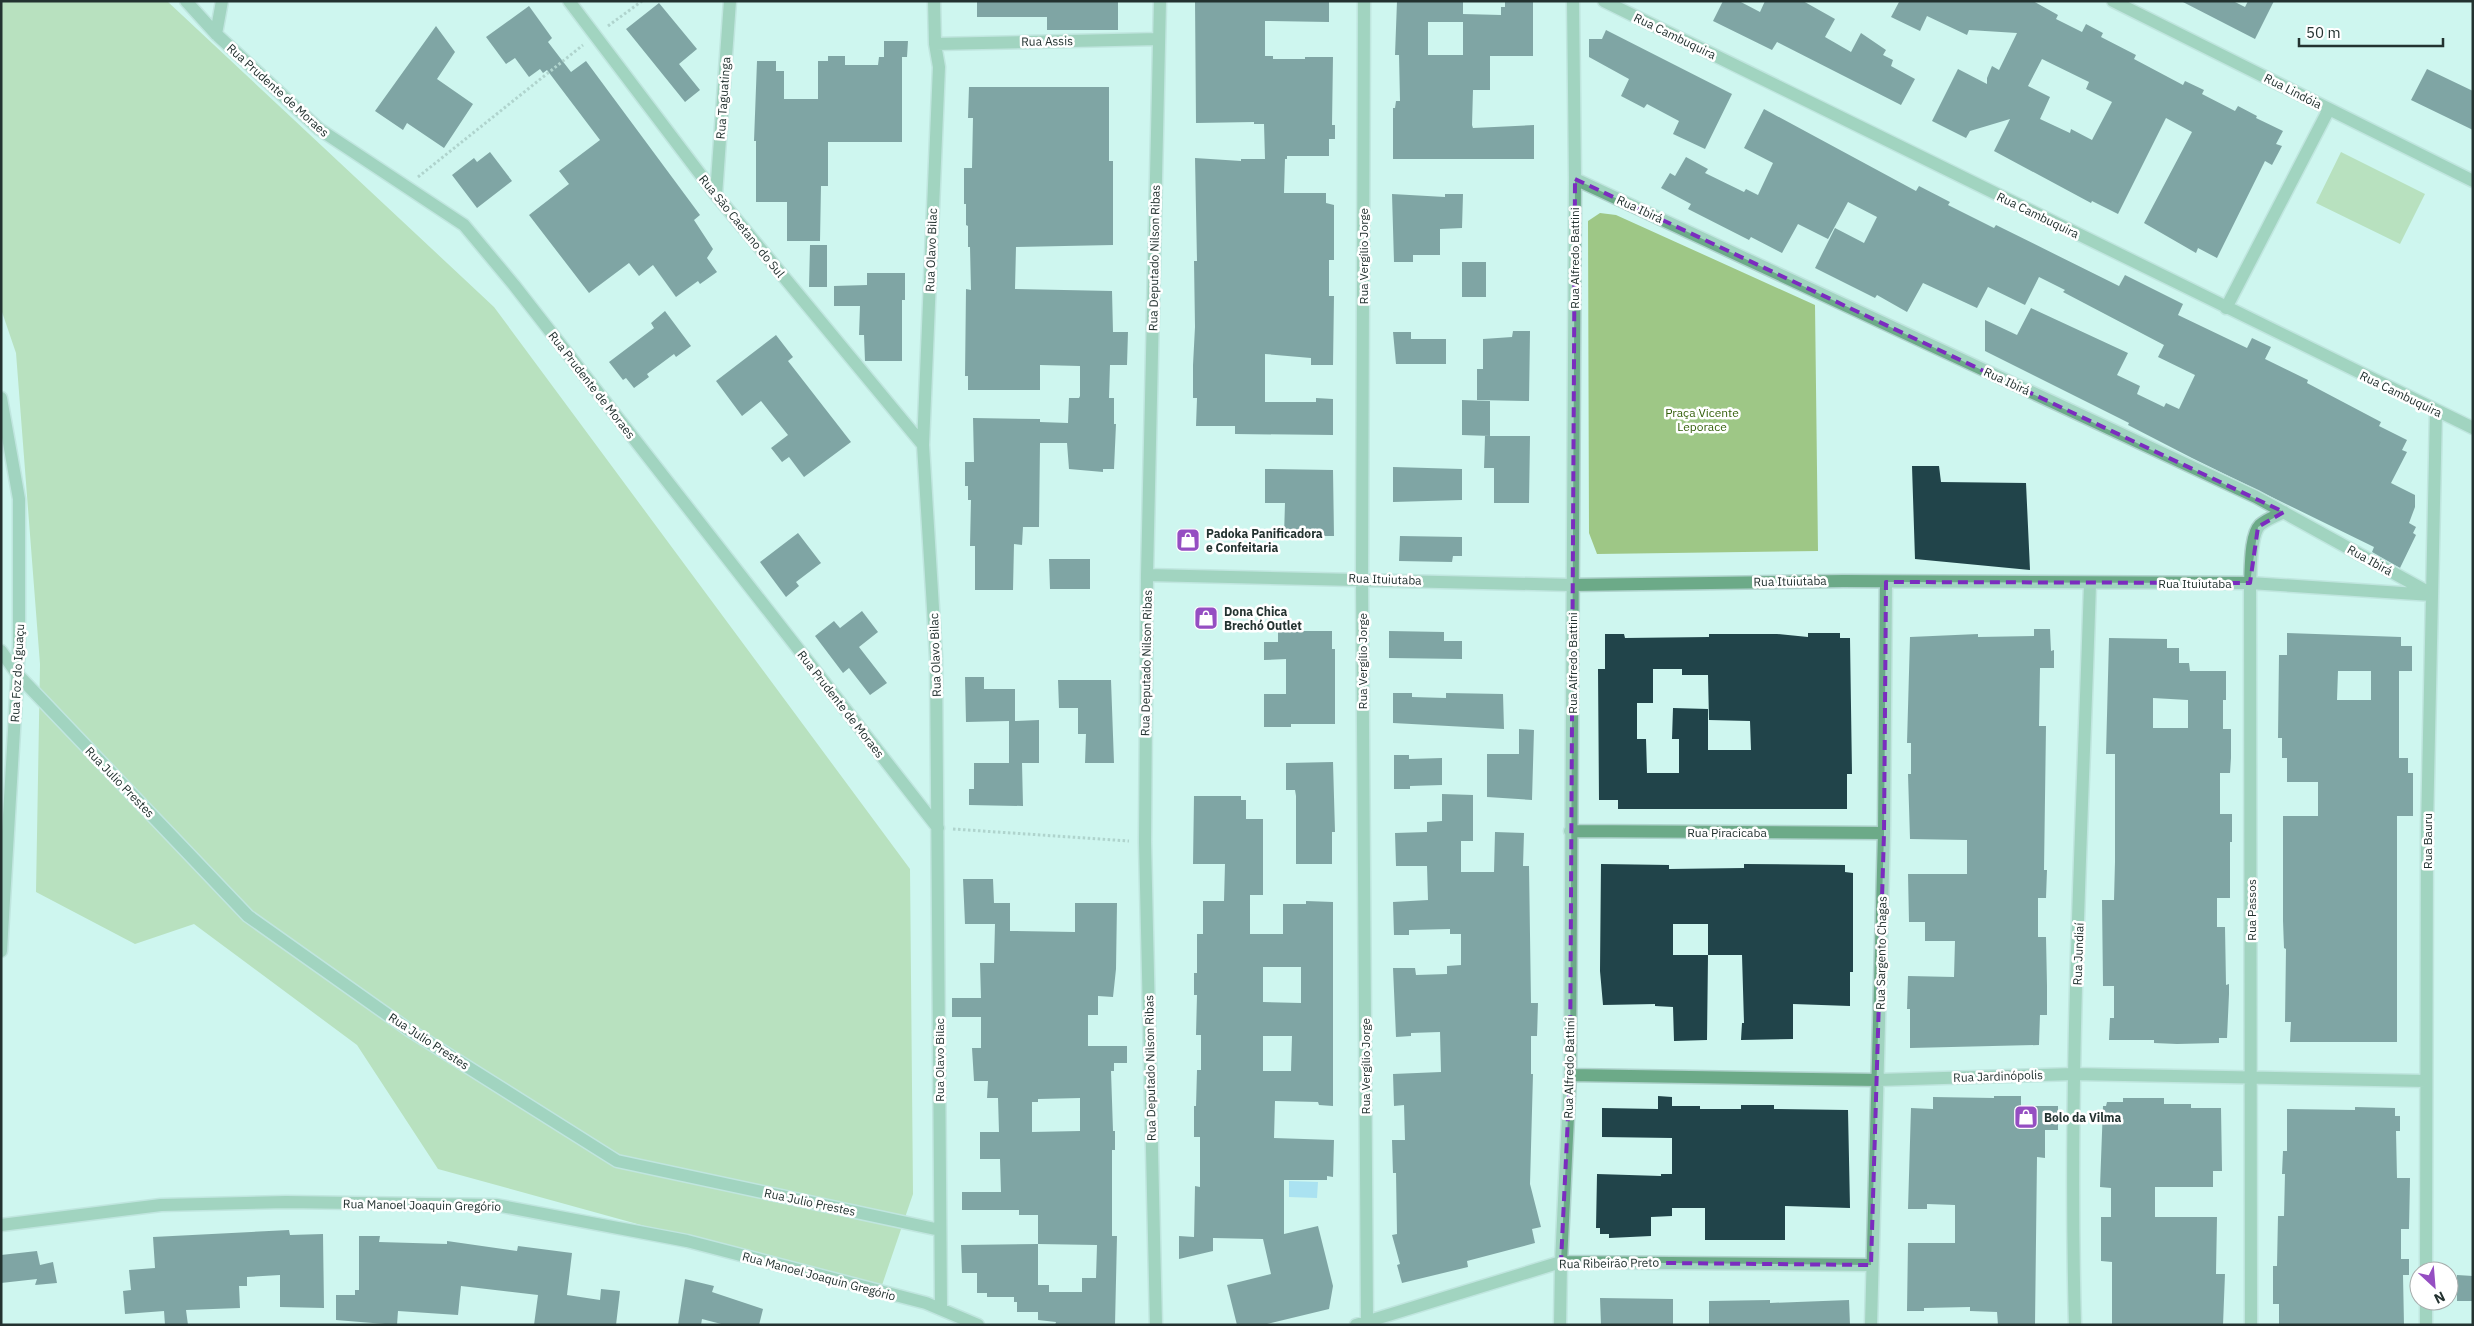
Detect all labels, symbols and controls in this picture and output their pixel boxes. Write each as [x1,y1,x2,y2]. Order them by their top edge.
street label: Rua Cambuquira [1632,10,1719,63]
scale bar [2299,15,2443,47]
text: 50 m [2306,23,2341,42]
street label: Rua Assis [1021,33,1073,49]
street label: Rua Prudente de Moraes [224,40,332,140]
street label: Rua Taguatinga [713,56,733,140]
street label: Rua Lindóia [2262,70,2325,112]
street label: Rua São Caetano do Sul [696,172,788,280]
street label: Rua Deputado Nilson Ribas [1145,185,1163,331]
street label: Rua Cambuquira [1995,189,2082,242]
street label: Rua Ibirá [1615,192,1666,226]
street label: Rua Vergílio Jorge [1356,207,1371,304]
street label: Rua Alfredo Battini [1567,207,1582,309]
street label: Rua Olavo Bilac [922,208,940,292]
street label: Rua Prudente de Moraes [545,328,639,442]
street label: Rua Ibirá [1982,364,2033,398]
street label: Rua Cambuquira [2358,368,2445,421]
park label: Praça Vicente Leporace [1665,405,1739,434]
place label: Padoka Panificadora e Confeitaria [1206,526,1323,555]
shop icon: Padoka Panificadora e Confeitaria [1175,527,1201,553]
street label: Rua Ibirá [2345,541,2396,579]
street label: Rua Ituiutaba [1348,570,1423,588]
street label: Rua Ituiutaba [1753,573,1827,589]
street label: Rua Ituiutaba [2158,576,2232,591]
street label: Rua Deputado Nilson Ribas [1137,590,1155,736]
place label: Dona Chica Brechó Outlet [1224,604,1302,633]
shop icon: Dona Chica Brechó Outlet [1193,605,1219,631]
street label: Rua Vergílio Jorge [1355,612,1370,709]
street label: Rua Alfredo Battini [1565,612,1580,714]
street label: Rua Olavo Bilac [926,613,944,697]
street label: Rua Foz do Iguaçu [7,623,27,723]
street label: Rua Prudente de Moraes [794,647,888,761]
street label: Rua Julio Prestes [82,743,158,821]
street label: Rua Bauru [2420,813,2435,869]
street label: Rua Piracicaba [1687,825,1767,840]
street label: Rua Passos [2244,879,2259,941]
street label: Rua Sargento Chagas [1873,896,1889,1010]
street label: Rua Jundiaí [2069,922,2087,986]
street label: Rua Deputado Nilson Ribas [1141,995,1159,1141]
street label: Rua Julio Prestes [386,1009,472,1073]
street label: Rua Vergílio Jorge [1358,1017,1373,1114]
street label: Rua Alfredo Battini [1561,1017,1577,1119]
street label: Rua Olavo Bilac [932,1018,947,1102]
street label: Rua Jardinópolis [1953,1067,2043,1085]
shop icon: Bolo da Vilma [2013,1104,2039,1130]
place label: Bolo da Vilma [2044,1110,2122,1125]
street label: Rua Julio Prestes [763,1185,857,1219]
street label: Rua Manoel Joaquin Gregório [343,1196,501,1214]
street label: Rua Manoel Joaquin Gregório [741,1248,898,1304]
street label: Rua Ribeirão Preto [1559,1255,1660,1271]
north arrow [2409,1261,2459,1311]
text: N [2431,1287,2448,1308]

